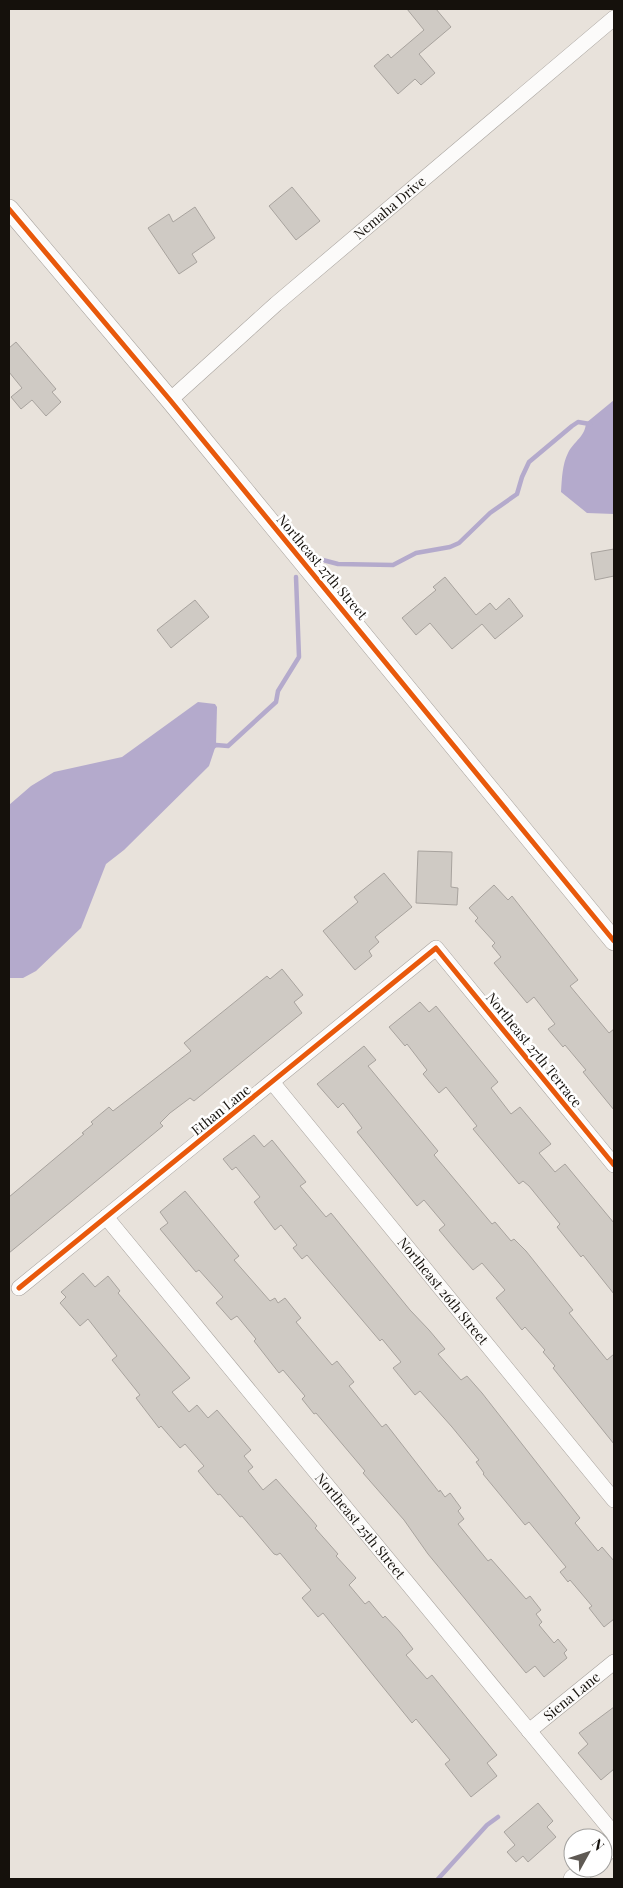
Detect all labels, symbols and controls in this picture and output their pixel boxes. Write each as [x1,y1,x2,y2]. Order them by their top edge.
street label: Nemaha Drive [349,171,430,243]
street label: Northeast 27th Street [273,510,373,624]
street label: Northeast 27th Terrace [482,988,587,1111]
street label: Ethan Lane [187,1080,254,1139]
street label: Northeast 26th Street [394,1233,494,1349]
street label: Northeast 25th Street [311,1468,411,1583]
street label: Siena Lane [539,1667,604,1725]
north arrow [563,1828,613,1878]
text: N [588,1834,609,1854]

